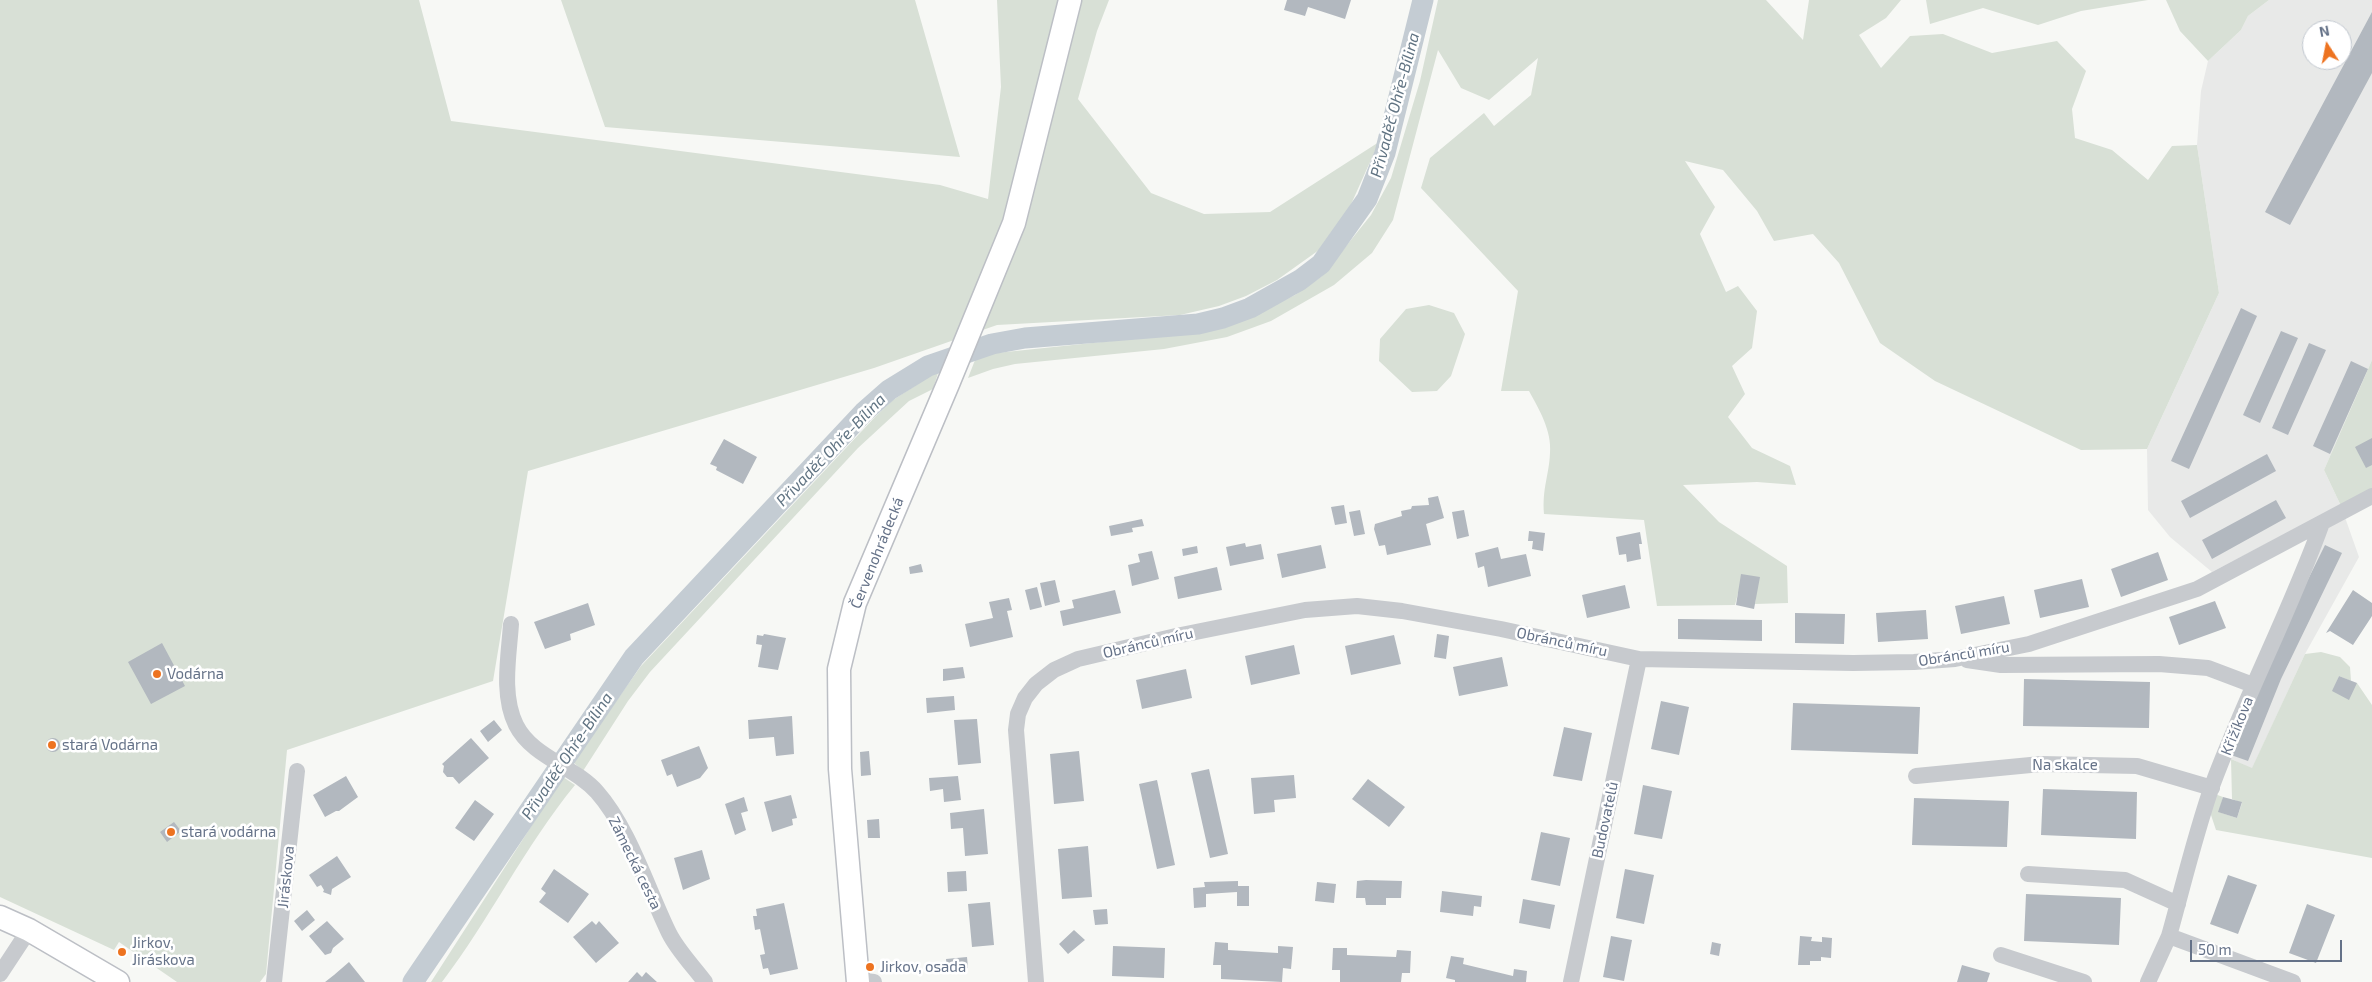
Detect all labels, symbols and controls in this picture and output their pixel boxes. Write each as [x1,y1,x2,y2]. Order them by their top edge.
north arrow [2302,20,2352,70]
text: N [2318,21,2331,40]
water label: Přivaděč Ohře-Bílina [1366,30,1424,180]
water label: Přivaděč Ohře-Bílina [772,390,890,510]
street label: Červenohrádecká [846,495,908,611]
street label: Obránců míru [1101,624,1195,662]
street label: Obránců míru [1515,624,1609,660]
street label: Obránců míru [1917,638,2011,670]
place label: Vodárna [167,665,224,683]
marker: Vodárna [151,668,163,680]
water label: Přivaděč Ohře-Bílina [517,689,617,823]
street label: Křižíkova [2217,694,2257,758]
place label: stará Vodárna [62,736,158,754]
marker: stará Vodárna [46,739,58,751]
street label: Na skalce [2032,756,2098,774]
street label: Budovatelů [1588,780,1622,860]
street label: Zámecká cesta [605,814,665,912]
place label: stará vodárna [181,823,276,841]
marker: stará vodárna [165,826,177,838]
street label: Jiráskova [274,845,298,909]
scale bar [2192,930,2344,962]
place label: Jirkov, Jiráskova [132,934,195,969]
text: 50 m [2198,940,2232,958]
marker: Jirkov, Jiráskova [116,946,128,958]
place label: Jirkov, osada [880,958,966,976]
marker: Jirkov, osada [864,961,876,973]

